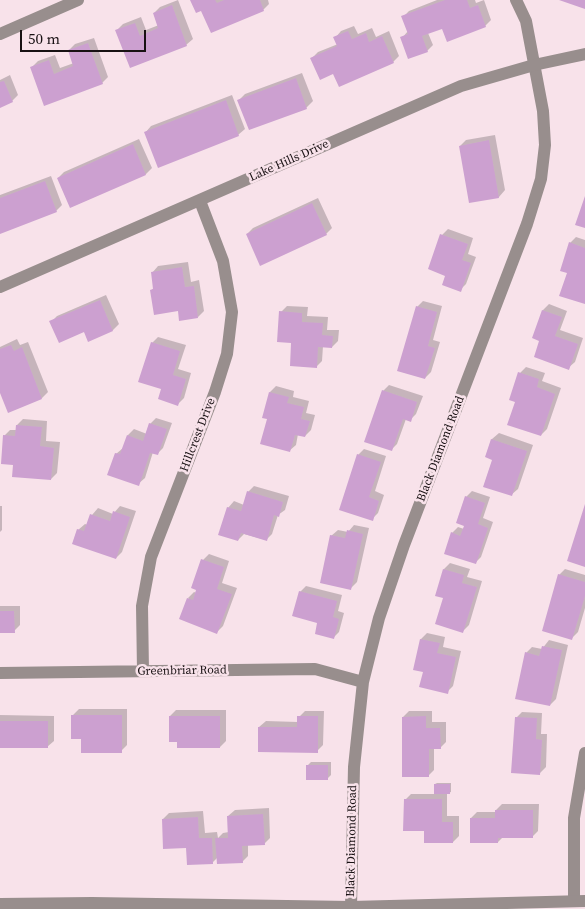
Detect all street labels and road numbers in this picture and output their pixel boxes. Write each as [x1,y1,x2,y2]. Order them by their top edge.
street label: Lake Hills Drive [247,137,331,185]
street label: Black Diamond Road [414,394,468,504]
street label: Hillcrest Drive [177,396,219,474]
street label: Greenbriar Road [137,663,227,679]
street label: Black Diamond Road [344,785,360,897]

